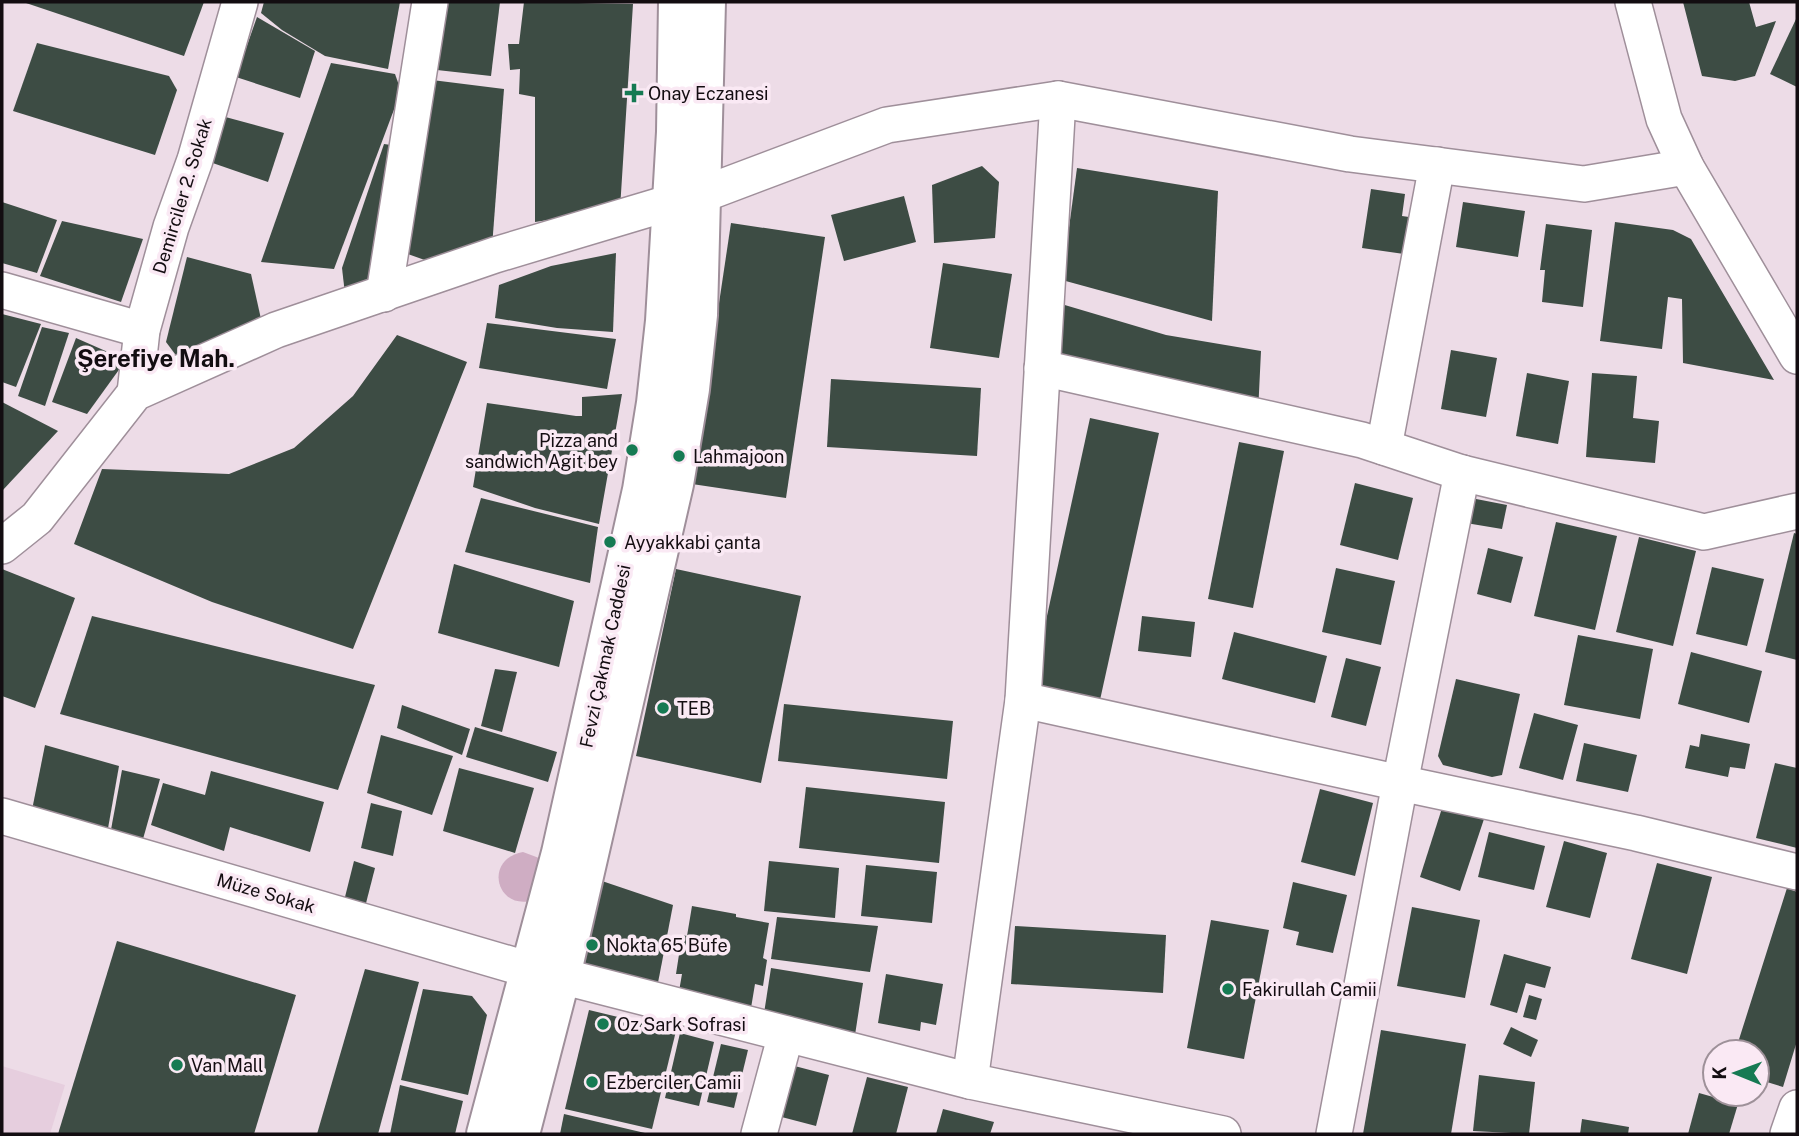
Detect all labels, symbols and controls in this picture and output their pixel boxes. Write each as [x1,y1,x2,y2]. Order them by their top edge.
place label: Onay Eczanesi [648,83,768,104]
marker: Onay Eczanesi [626,85,642,101]
street label: Demirciler 2. Sokak [148,116,216,276]
district label: Şerefiye Mah. [77,344,235,373]
place label: Pizza and sandwich Agit bey [465,430,618,472]
marker: Pizza and sandwich Agit bey [624,442,640,458]
place label: Lahmajoon [693,446,784,467]
marker: Lahmajoon [671,448,687,464]
place label: Ayyakkabi çanta [624,532,761,553]
marker: Ayyakkabi çanta [602,534,618,550]
street label: Fevzi Çakmak Caddesi [575,563,635,749]
place label: TEB [677,698,711,719]
marker: TEB [655,700,671,716]
street label: Müze Sokak [214,869,318,917]
place label: Nokta 65 Büfe [606,935,728,956]
marker: Nokta 65 Büfe [584,937,600,953]
place label: Fakirullah Camii [1242,979,1377,1000]
marker: Fakirullah Camii [1220,981,1236,997]
place label: Oz Sark Sofrasi [617,1014,746,1035]
marker: Oz Sark Sofrasi [595,1016,611,1032]
north arrow [1701,1038,1771,1108]
place label: Van Mall [191,1055,264,1076]
marker: Van Mall [169,1057,185,1073]
text: K [1708,1065,1730,1080]
place label: Ezberciler Camii [606,1072,741,1093]
marker: Ezberciler Camii [584,1074,600,1090]

